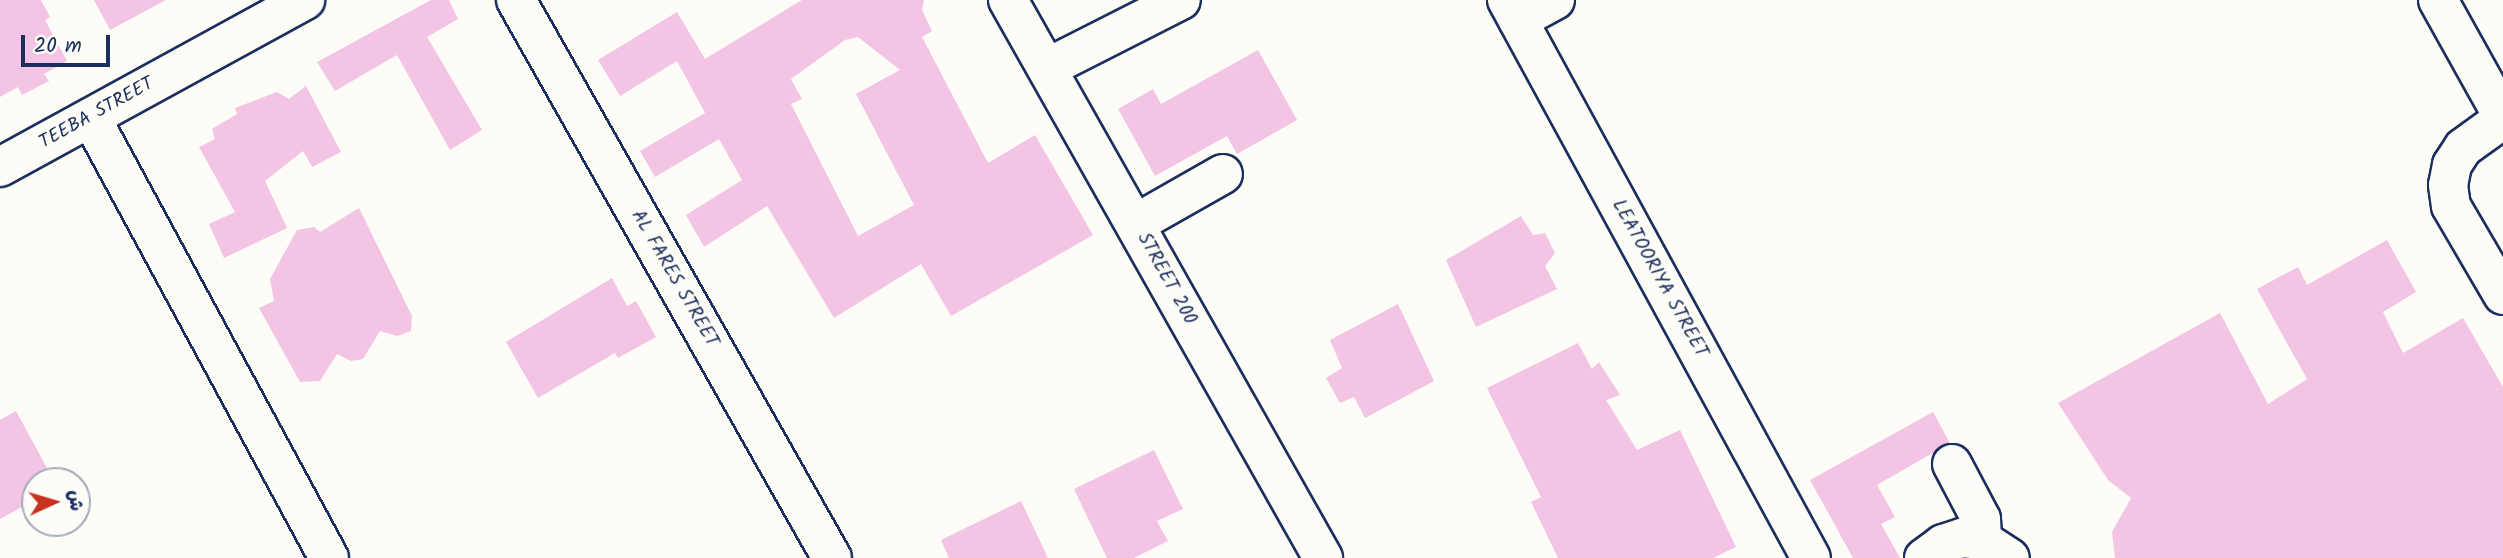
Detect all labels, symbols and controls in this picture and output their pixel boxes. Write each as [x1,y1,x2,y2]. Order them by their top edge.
scale bar [24,21,114,65]
text: 20 m [34,30,82,63]
street label: TEEBA STREET [36,73,158,155]
street label: LEATOORIYA STREET [1606,196,1712,362]
street label: AL FARES STREET [625,206,723,352]
street label: STREET 200 [1131,229,1201,329]
north arrow [21,467,91,537]
text: ش [59,489,91,512]

